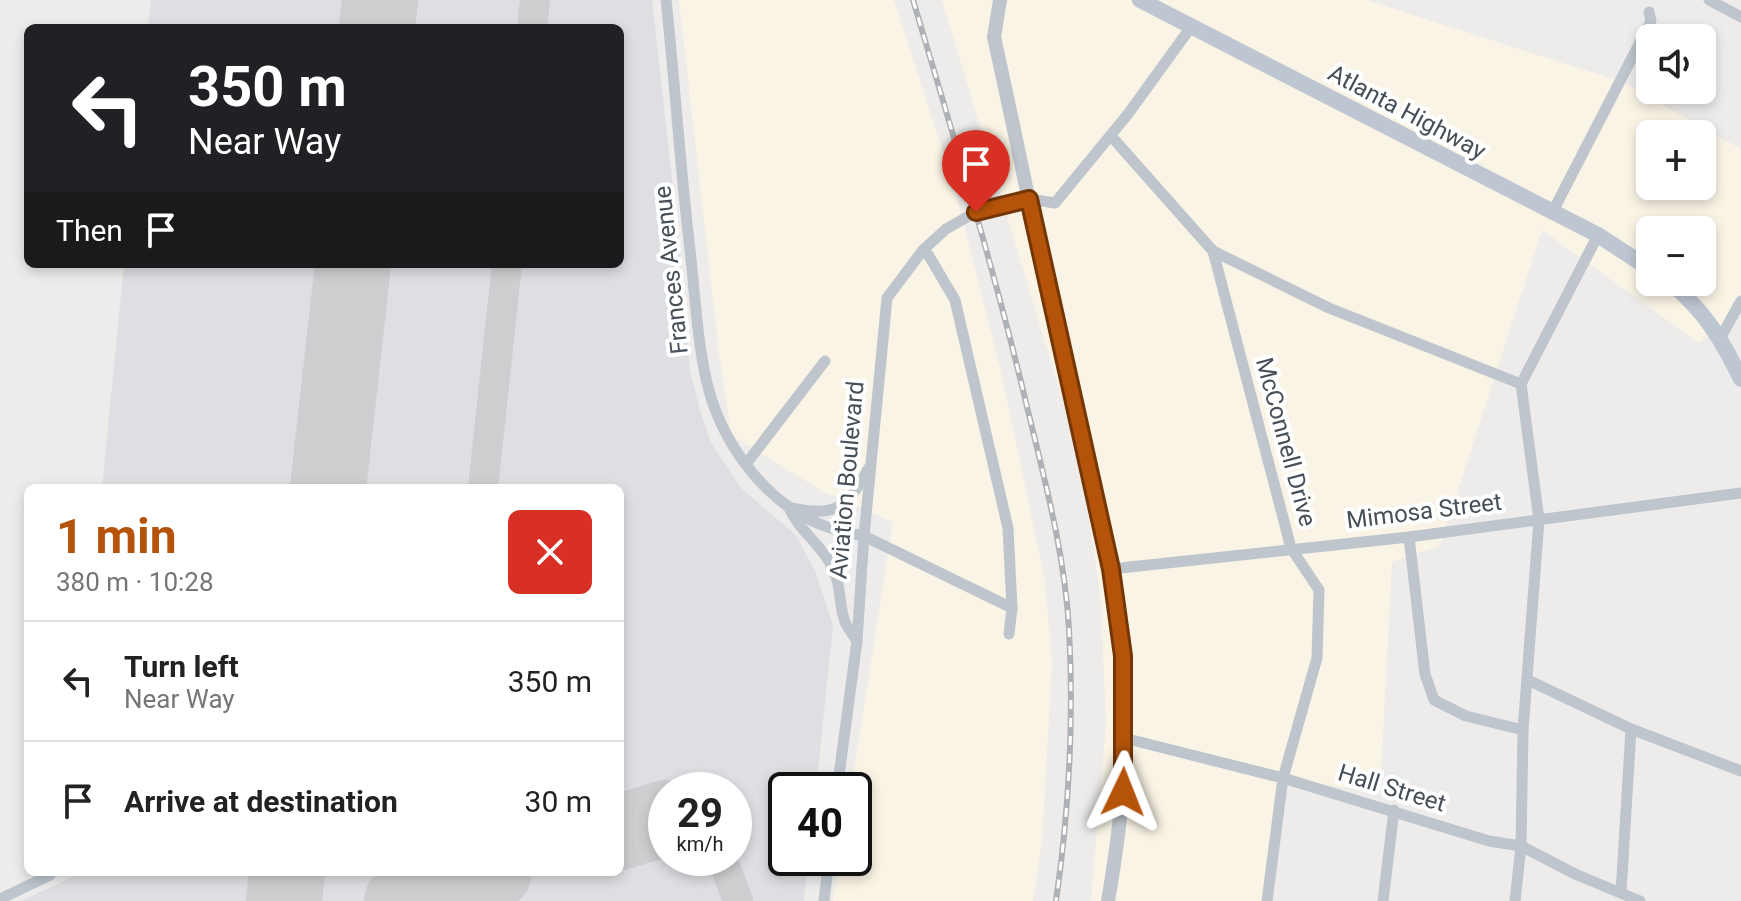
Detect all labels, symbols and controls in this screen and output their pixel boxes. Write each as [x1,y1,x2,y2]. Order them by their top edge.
map controls [1636,24,1716,296]
button: sound [1636,24,1716,104]
text: 350 m [188,54,347,120]
icon: left [56,56,160,160]
street label: Atlanta Highway [1324,59,1491,166]
button: + [1636,120,1716,200]
text: Near Way [188,121,341,163]
pin [942,130,1010,212]
icon: arrive [954,142,998,186]
street label: Frances Avenue [648,184,694,356]
icon: arrive [139,208,183,252]
text: Then [56,213,123,248]
button: − [1636,216,1716,296]
street label: McConnell Drive [1250,355,1322,529]
street label: Aviation Boulevard [824,380,870,580]
street label: Mimosa Street [1345,488,1503,534]
text: 1 min [56,508,177,565]
button: close [508,510,592,594]
text: 380 m · 10:28 [56,567,214,597]
text: Turn left [124,649,239,684]
icon: left [56,659,100,703]
text: 350 m [508,664,592,699]
text: Near Way [124,684,235,714]
position arrow [1081,750,1165,834]
street label: Hall Street [1335,758,1449,818]
speed limit sign: 40 [768,772,872,876]
icon: arrive [56,779,100,823]
text: Arrive at destination [124,784,398,819]
text: 30 m [525,784,592,819]
text: 29 [677,790,723,837]
text: km/h [677,832,723,856]

